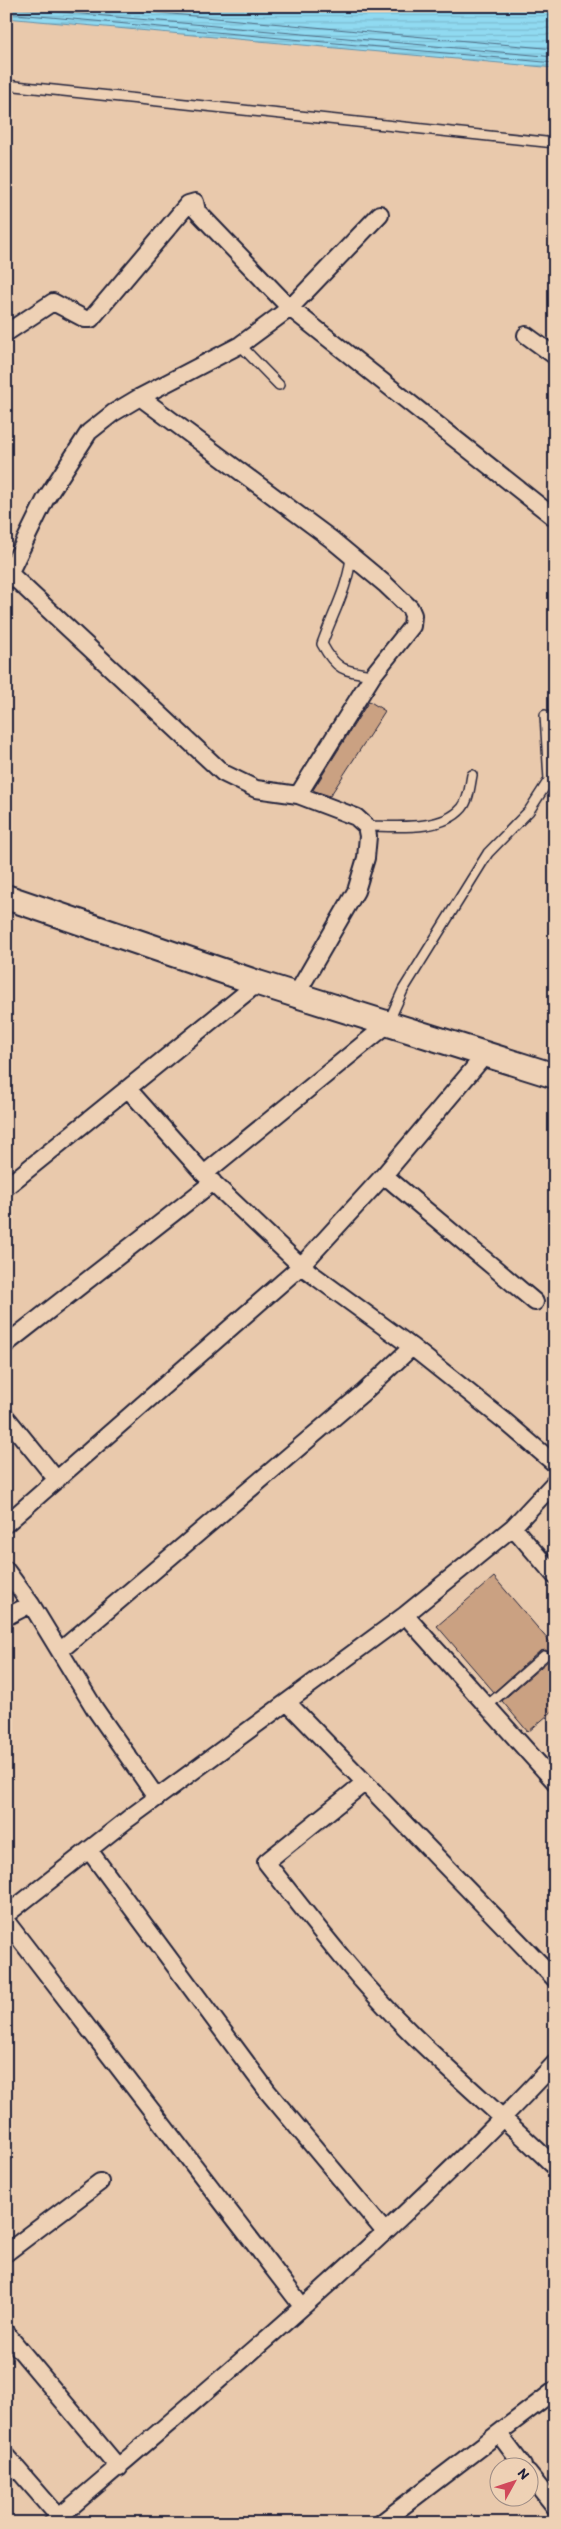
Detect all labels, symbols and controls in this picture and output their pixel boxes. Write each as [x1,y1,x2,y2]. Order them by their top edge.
north arrow [488,2456,538,2506]
text: N [514,2465,533,2483]

